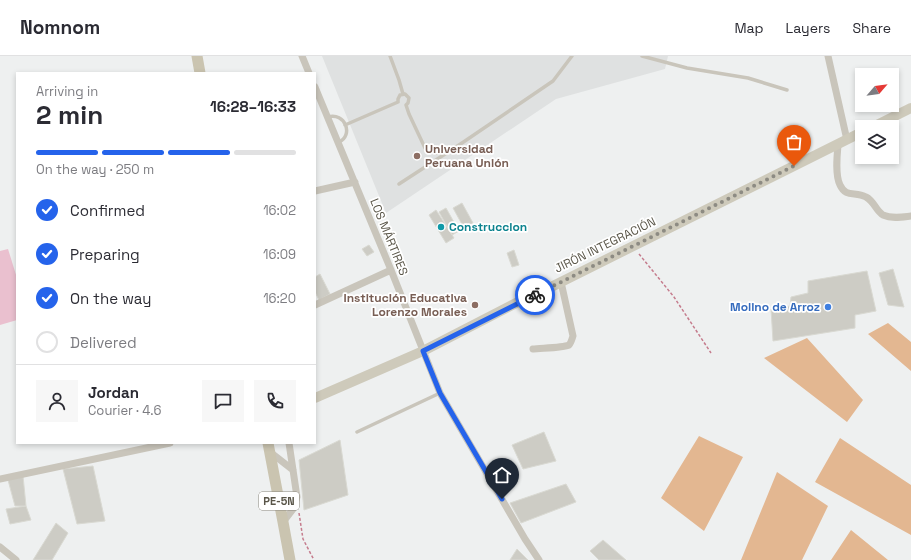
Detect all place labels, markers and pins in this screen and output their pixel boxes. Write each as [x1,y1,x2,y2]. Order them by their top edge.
pin [777,125,811,166]
place label: Universidad Peruana Unión [425,141,509,171]
marker: Universidad Peruana Unión [412,151,422,161]
place label: Construccion [449,219,527,235]
marker: Construccion [436,222,446,232]
place label: Institución Educativa Lorenzo Morales [343,290,467,320]
place label: Molino de Arroz [730,299,820,315]
marker: Institución Educativa Lorenzo Morales [470,300,480,310]
marker: Molino de Arroz [823,302,833,312]
pin [485,458,519,499]

